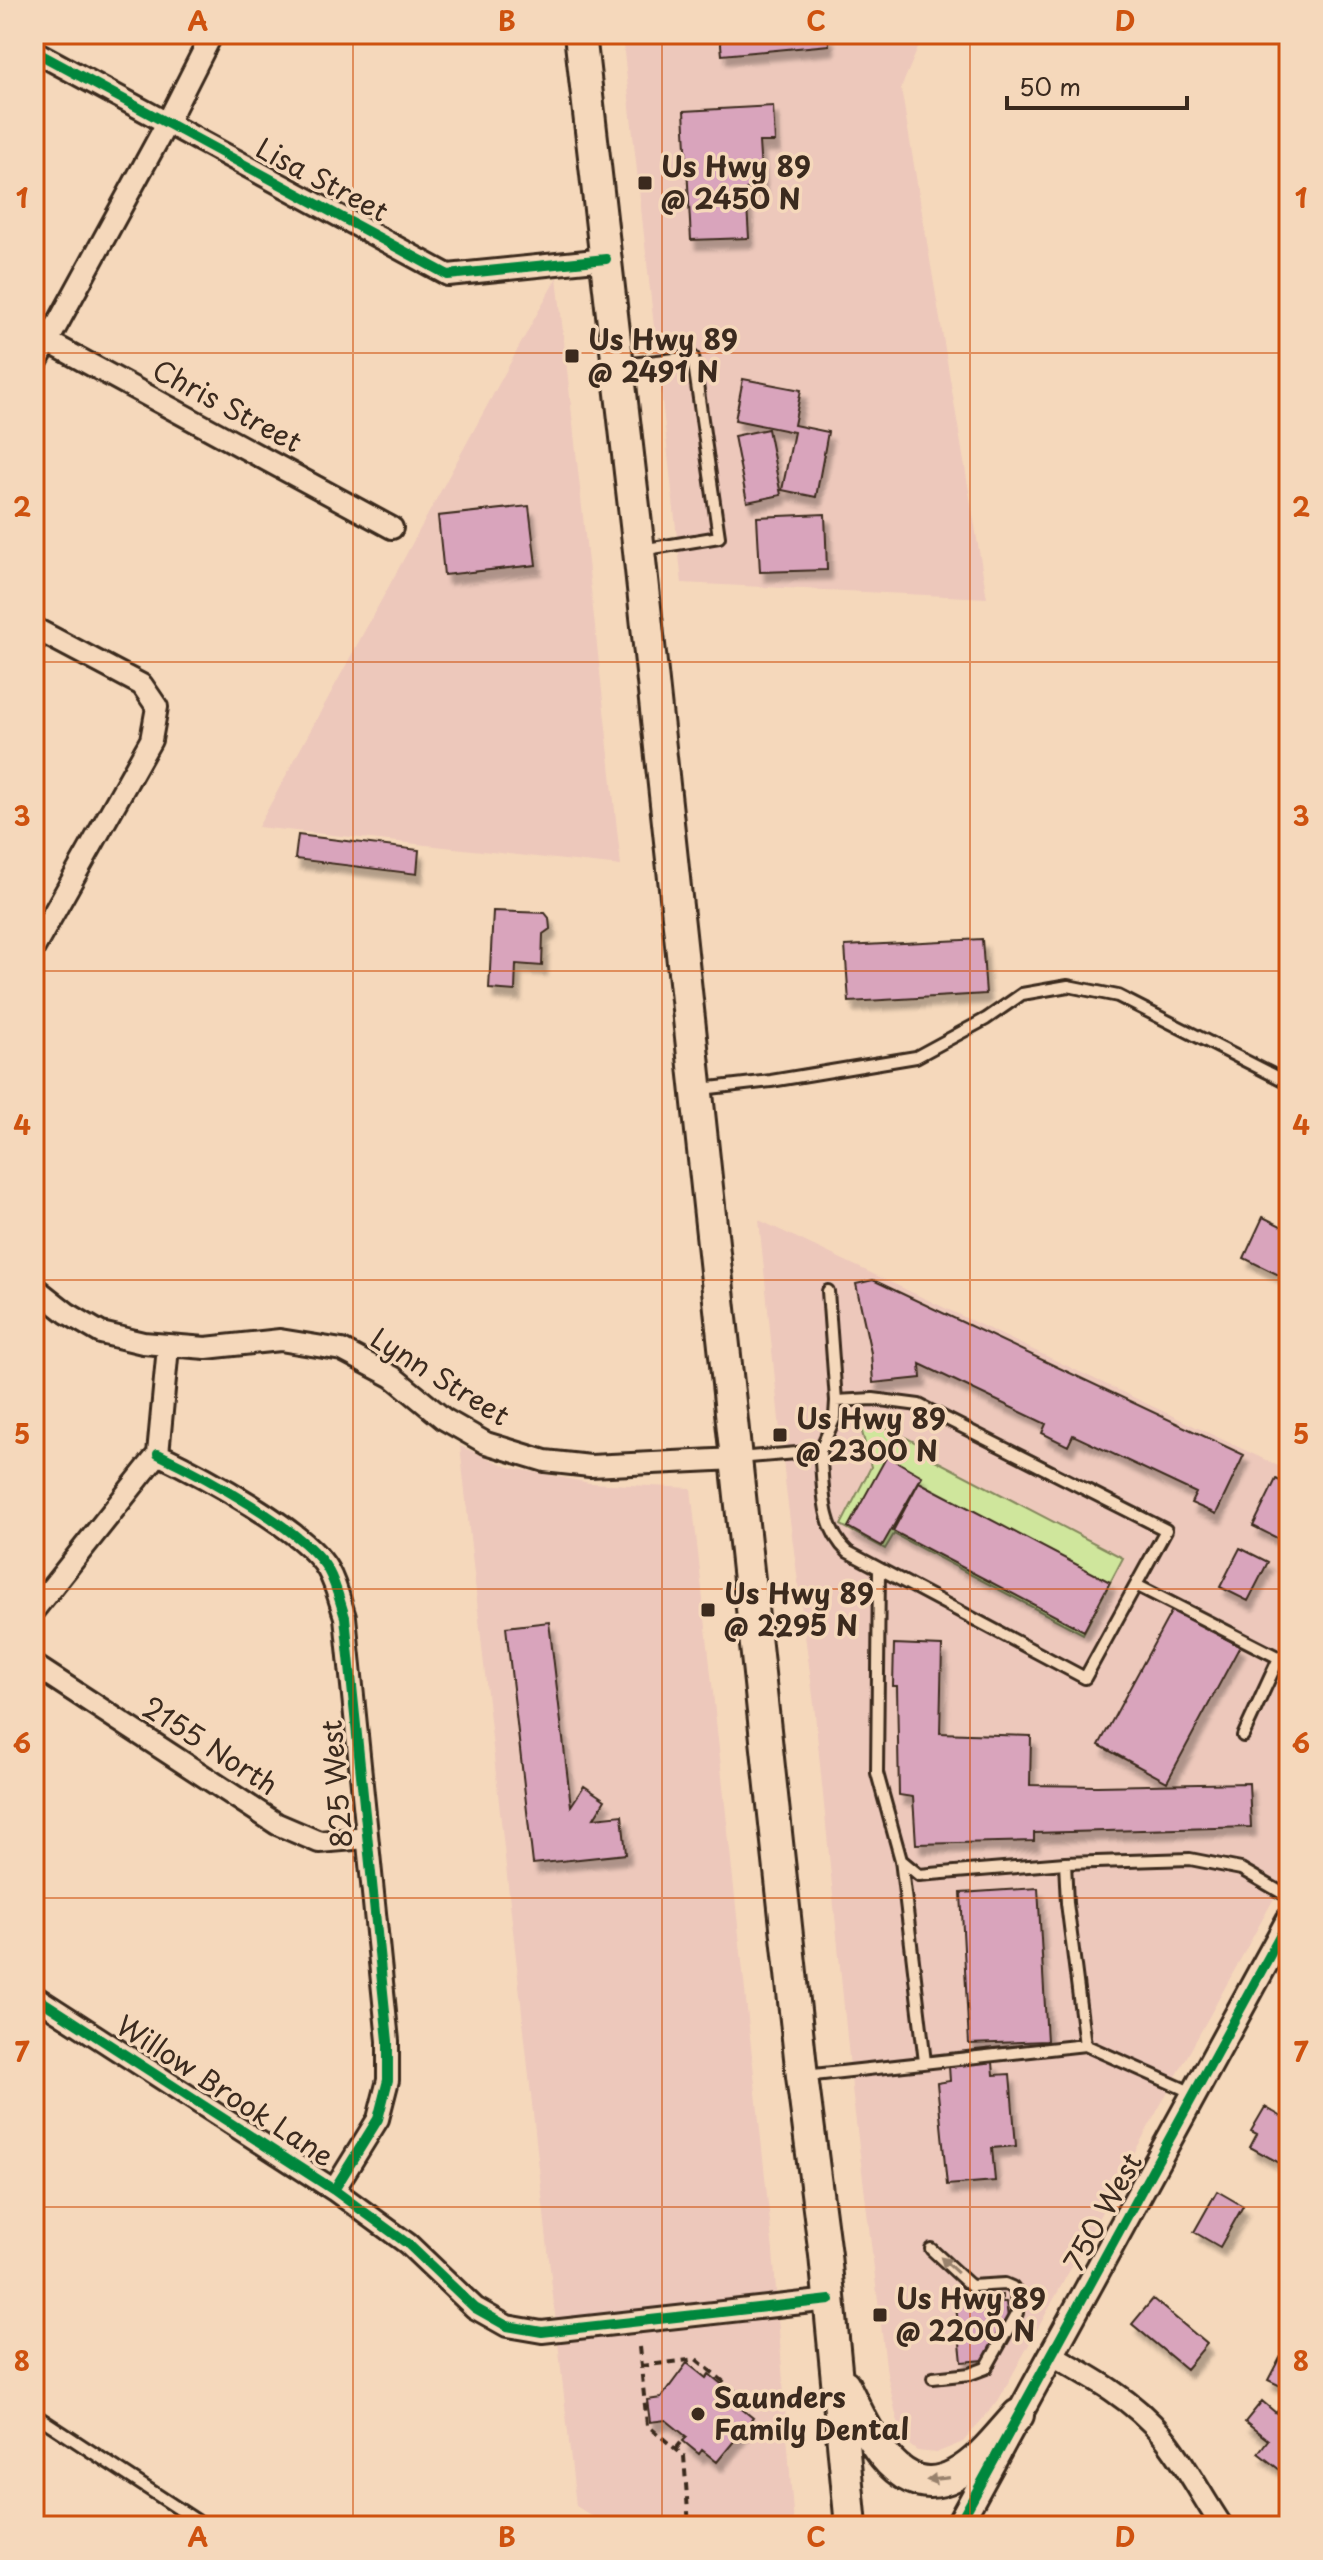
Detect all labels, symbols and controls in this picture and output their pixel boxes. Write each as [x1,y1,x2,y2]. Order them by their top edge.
text: A [188,1,208,40]
text: B [498,1,516,40]
text: C [806,1,826,40]
text: D [1115,1,1135,40]
scale bar [1007,60,1187,110]
text: 50 m [1019,68,1081,104]
street label: Lisa Street [249,126,397,232]
place label: Us Hwy 89 @ 2450 N [661,144,811,219]
marker: Us Hwy 89 @ 2450 N [636,174,654,192]
text: 1 [16,178,28,217]
text: 1 [1295,178,1307,217]
place label: Us Hwy 89 @ 2491 N [588,317,738,392]
street label: Chris Street [145,347,310,462]
marker: Us Hwy 89 @ 2491 N [563,347,581,365]
text: 2 [13,487,31,526]
text: 2 [1292,487,1310,526]
text: 3 [13,796,31,835]
text: 3 [1292,796,1310,835]
text: 4 [13,1105,31,1144]
text: 4 [1292,1105,1310,1144]
street label: Lynn Street [363,1316,519,1435]
place label: Us Hwy 89 @ 2300 N [796,1396,946,1471]
text: 5 [14,1414,30,1453]
text: 5 [1293,1414,1309,1453]
marker: Us Hwy 89 @ 2300 N [771,1426,789,1444]
place label: Us Hwy 89 @ 2295 N [724,1571,874,1646]
marker: Us Hwy 89 @ 2295 N [699,1601,717,1619]
street label: 2155 North [134,1685,287,1805]
street label: 825 West [308,1718,363,1850]
text: 6 [13,1723,31,1762]
text: 6 [1292,1723,1310,1762]
street label: Willow Brook Lane [108,2003,343,2176]
text: 7 [15,2032,30,2071]
text: 7 [1294,2032,1309,2071]
street label: 750 West [1052,2144,1152,2278]
one-way arrow [940,2257,959,2275]
place label: Us Hwy 89 @ 2200 N [896,2276,1046,2351]
marker: Us Hwy 89 @ 2200 N [871,2306,889,2324]
text: 8 [14,2341,30,2380]
text: 8 [1293,2341,1309,2380]
place label: Saunders Family Dental [714,2375,909,2450]
marker: Saunders Family Dental [689,2405,707,2423]
one-way arrow [925,2472,950,2485]
text: A [188,2517,208,2556]
text: B [498,2517,516,2556]
text: C [806,2517,826,2556]
text: D [1115,2517,1135,2556]

